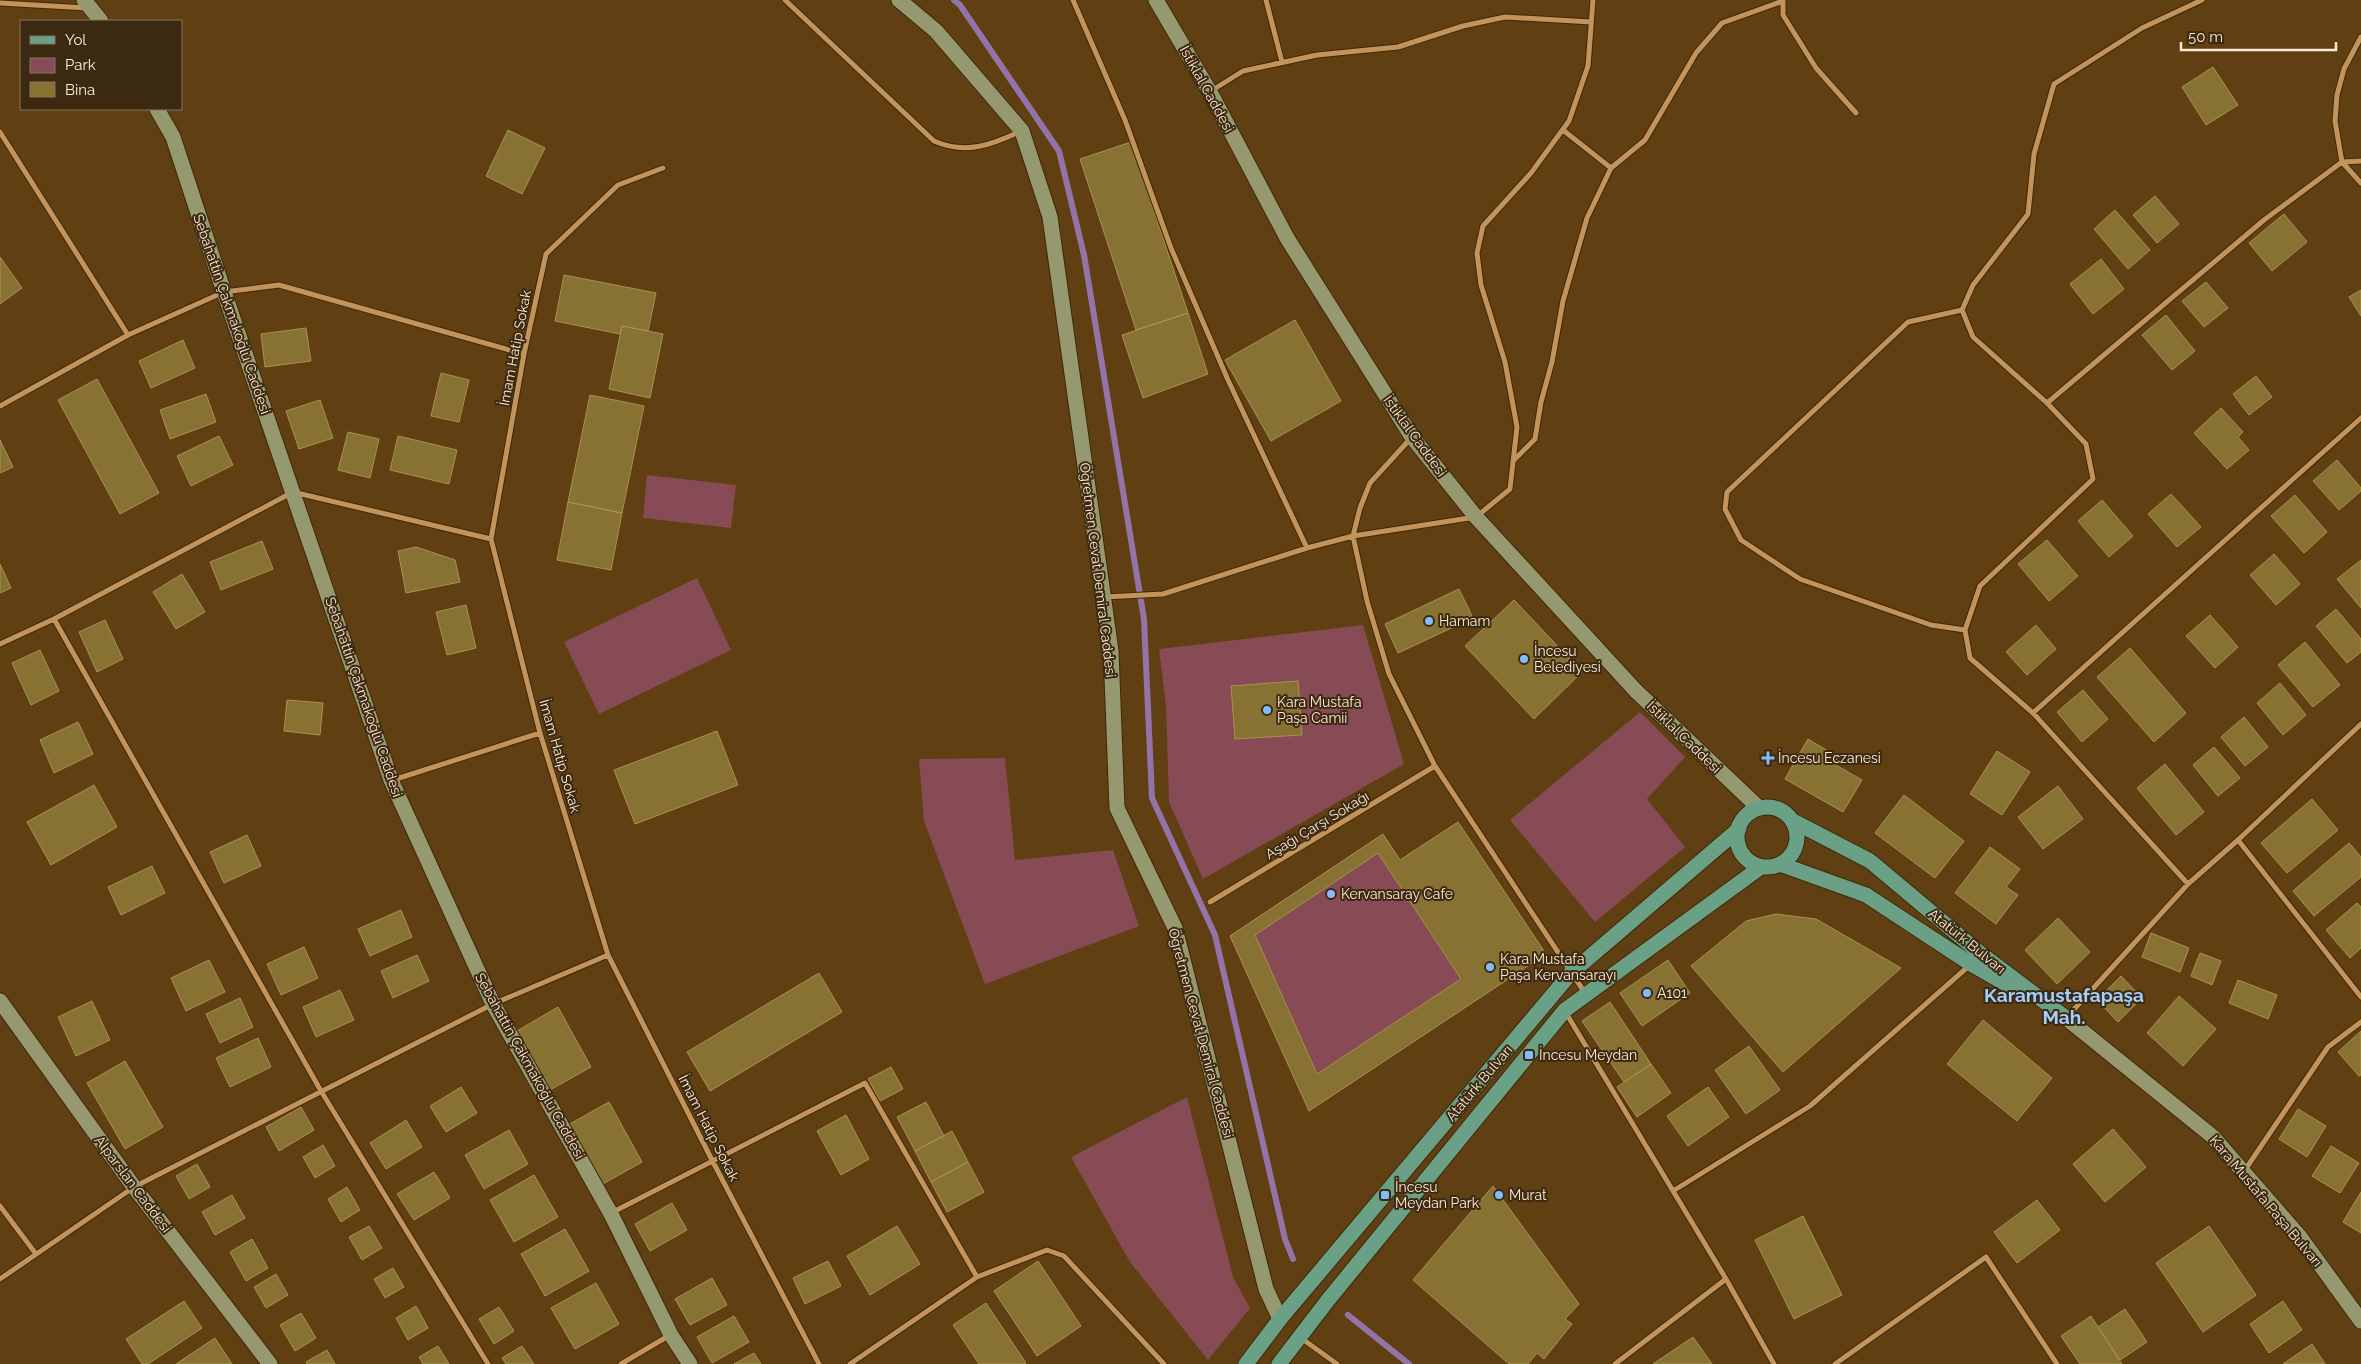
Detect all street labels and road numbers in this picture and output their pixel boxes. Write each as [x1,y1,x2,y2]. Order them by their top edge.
street label: İstiklal Caddesi [1177,42,1239,135]
street label: Sebahattin Çakmakoğlu Caddesi [190,212,274,416]
street label: İmam Hatip Sokak [494,288,534,407]
street label: İstiklal Caddesi [1380,391,1451,480]
street label: Öğretmen Cevat Demiral Caddesi [1077,461,1121,678]
street label: Sebahattin Çakmakoğlu Caddesi [322,595,406,799]
street label: İstiklal Caddesi [1644,696,1726,776]
street label: İmam Hatip Sokak [536,697,586,815]
street label: Aşağı Çarşı Sokağı [1262,788,1372,862]
street label: Atatürk Bulvarı [1925,905,2009,977]
street label: Öğretmen Cevat Demiral Caddesi [1165,926,1239,1140]
street label: Sebahattin Çakmakoğlu Caddesi [472,970,588,1162]
street label: Atatürk Bulvarı [1443,1042,1515,1124]
street label: İmam Hatip Sokak [675,1071,745,1184]
street label: Alparslan Caddesi [91,1132,175,1236]
street label: Kara Mustafa Paşa Bulvarı [2206,1132,2326,1270]

